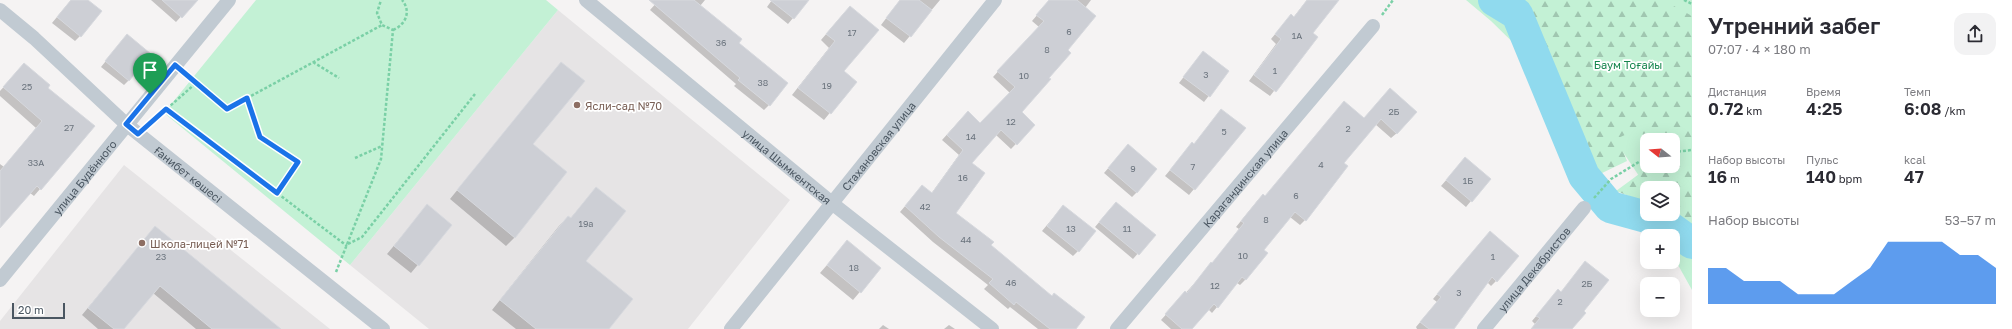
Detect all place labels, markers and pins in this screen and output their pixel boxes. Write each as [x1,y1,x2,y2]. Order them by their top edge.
pin [133,53,167,94]
place label: Ясли-сад №70 [585,99,662,112]
marker: Ясли-сад №70 [572,100,582,110]
place label: Школа-лицей №71 [150,237,249,250]
marker: Школа-лицей №71 [137,238,147,248]

